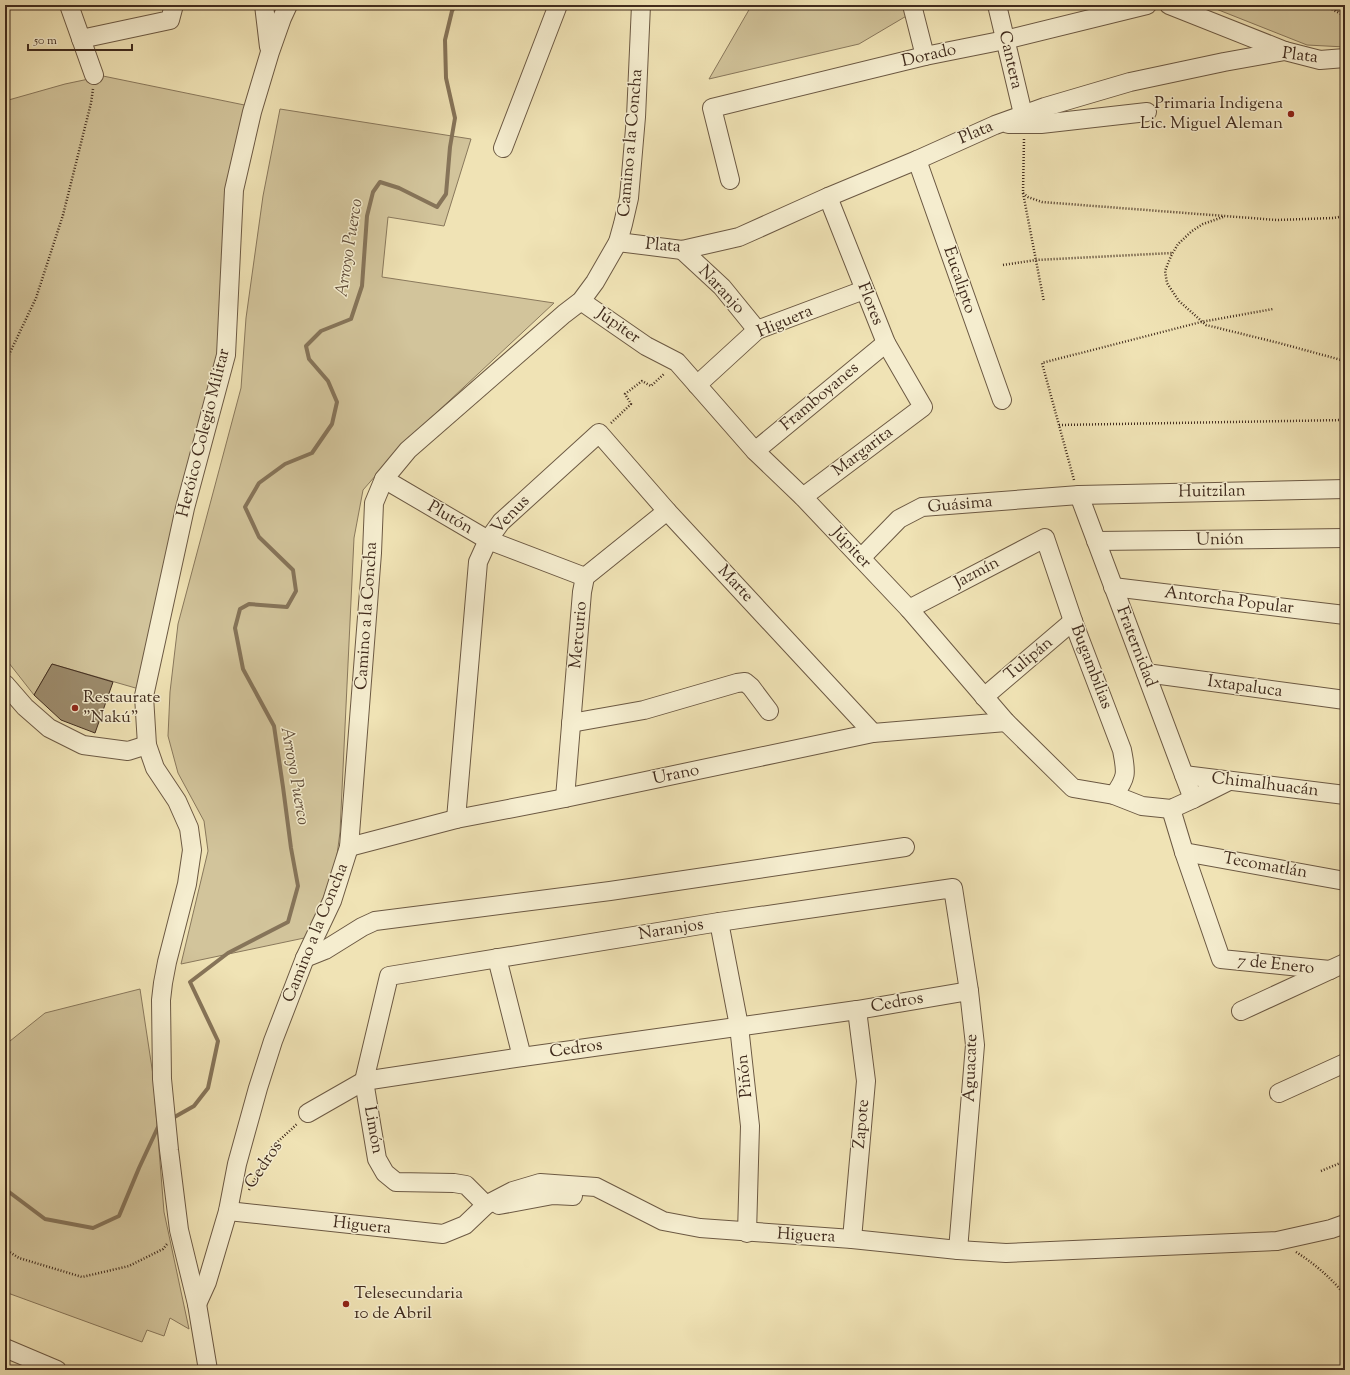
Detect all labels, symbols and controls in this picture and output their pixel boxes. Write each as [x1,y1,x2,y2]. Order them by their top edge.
scale bar [28,26,132,52]
street label: Cantera [992,28,1028,92]
text: 50 m [33,32,57,50]
street label: Dorado [899,38,959,74]
street label: Plata [1281,42,1319,70]
street label: Camino a la Concha [613,68,649,218]
place label: Primaria Indigena Lic. Miguel Aleman [1140,92,1283,136]
marker: Primaria Indigena Lic. Miguel Aleman [1286,109,1296,119]
street label: Plata [955,115,997,151]
water label: Arroyo Puerco [329,197,371,299]
street label: Plata [644,232,682,260]
street label: Eucalipto [936,243,982,317]
street label: Naranjo [692,260,750,320]
street label: Flores [851,279,890,329]
street label: Higuera [753,299,817,344]
street label: Júpiter [590,302,645,350]
street label: Heróico Colegio Militar [171,346,237,520]
street label: Framboyanes [775,357,865,437]
street label: Margarita [828,421,898,483]
street label: Huitzilan [1178,479,1246,505]
street label: Venus [486,490,536,540]
street label: Guásima [927,490,994,520]
street label: Plutón [423,495,477,541]
street label: Júpiter [825,521,877,575]
street label: Unión [1196,528,1244,552]
street label: Camino a la Concha [350,541,384,691]
street label: Jazmín [949,551,1004,595]
street label: Marte [711,560,759,608]
street label: Antorcha Popular [1163,581,1296,621]
street label: Mercurio [564,600,594,670]
street label: Fraternidad [1110,603,1163,691]
street label: Bugambilias [1064,621,1118,713]
street label: Tulipán [999,631,1059,687]
street label: Ixtapaluca [1206,670,1284,704]
place label: Restaurate "Nakú" [83,686,160,730]
marker: Restaurate "Nakú" [70,703,80,713]
water label: Arroyo Puerco [273,725,315,827]
street label: Urano [650,758,702,792]
street label: Chimalhuacán [1210,767,1320,803]
street label: Tecomatlán [1221,847,1309,885]
street label: Camino a la Concha [277,860,355,1006]
street label: Naranjos [637,913,706,947]
street label: 7 de Enero [1237,949,1315,981]
street label: Cedros [869,987,925,1019]
street label: Cedros [548,1033,604,1065]
street label: Aguacate [958,1033,984,1103]
street label: Piñón [731,1053,759,1099]
street label: Zapote [848,1098,876,1150]
street label: Limón [357,1104,389,1156]
street label: Cedros [239,1136,289,1194]
street label: Higuera [332,1211,392,1241]
street label: Higuera [776,1222,836,1250]
place label: Telesecundaria 10 de Abril [354,1282,463,1326]
marker: Telesecundaria 10 de Abril [341,1299,351,1309]

